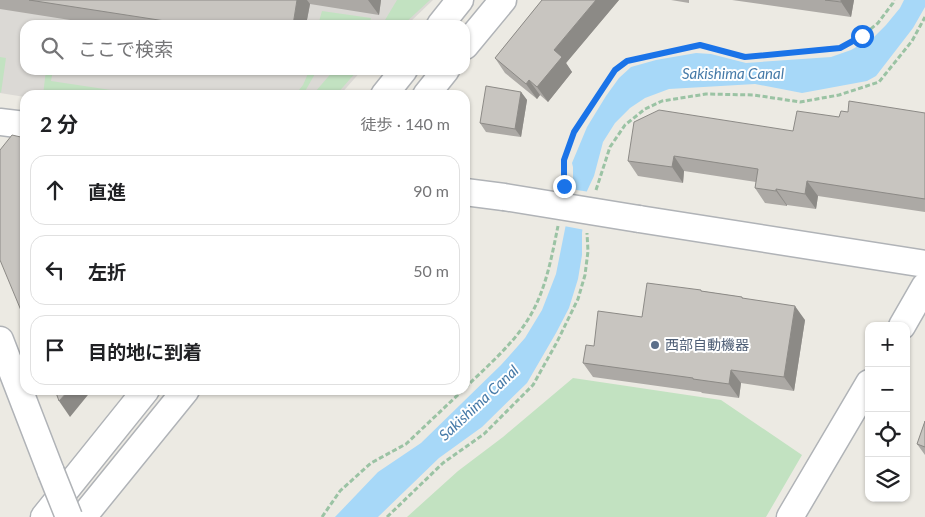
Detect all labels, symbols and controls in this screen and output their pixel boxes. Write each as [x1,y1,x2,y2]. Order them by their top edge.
search box [20,20,470,75]
route start [851,25,874,48]
icon: search [38,34,66,62]
text: ここで検索 [78,37,173,60]
water label: Sakishima Canal [682,64,785,82]
text: 2 分 [40,111,78,136]
text: 徒歩 · 140 m [361,114,450,133]
route end [553,175,576,198]
icon: ahead [41,176,69,204]
text: 直進 [88,180,126,203]
text: 90 m [413,181,449,200]
icon: left [41,256,69,284]
text: 左折 [88,260,126,283]
text: 50 m [413,261,449,280]
map controls [865,322,910,502]
button: + [865,322,910,367]
icon: arrive [41,336,69,364]
place label: 西部自動機器 [665,336,749,353]
marker: 西部自動機器 [649,339,661,351]
text: 目的地に到着 [88,340,202,363]
water label: Sakishima Canal [435,360,522,444]
button: − [865,367,910,412]
button: locate [865,412,910,457]
button: layers [865,457,910,502]

